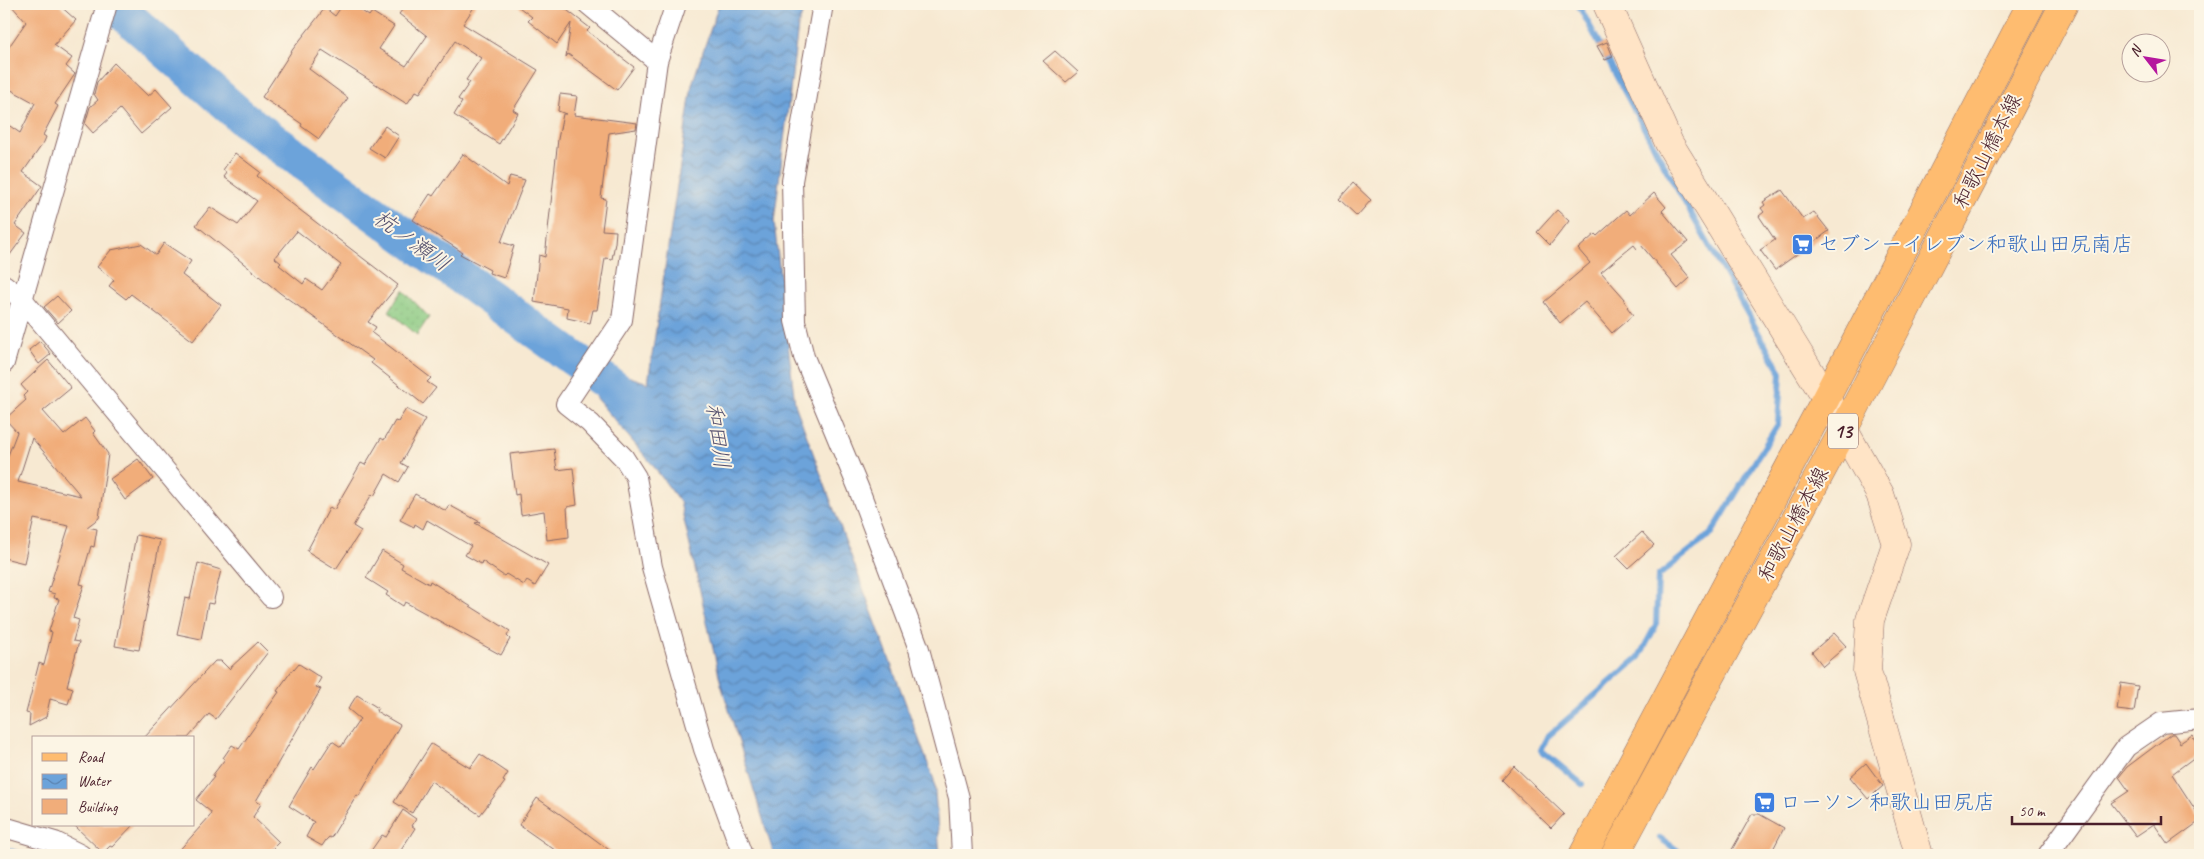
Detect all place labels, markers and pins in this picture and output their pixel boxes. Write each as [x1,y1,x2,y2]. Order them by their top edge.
place label: セブンーイレブン和歌山田尻南店 [1818,231,2133,257]
supermarket icon: セブンーイレブン和歌山田尻南店 [1790,232,1814,256]
place label: ローソン 和歌山田尻店 [1780,789,1995,815]
supermarket icon: ローソン 和歌山田尻店 [1752,790,1776,814]

